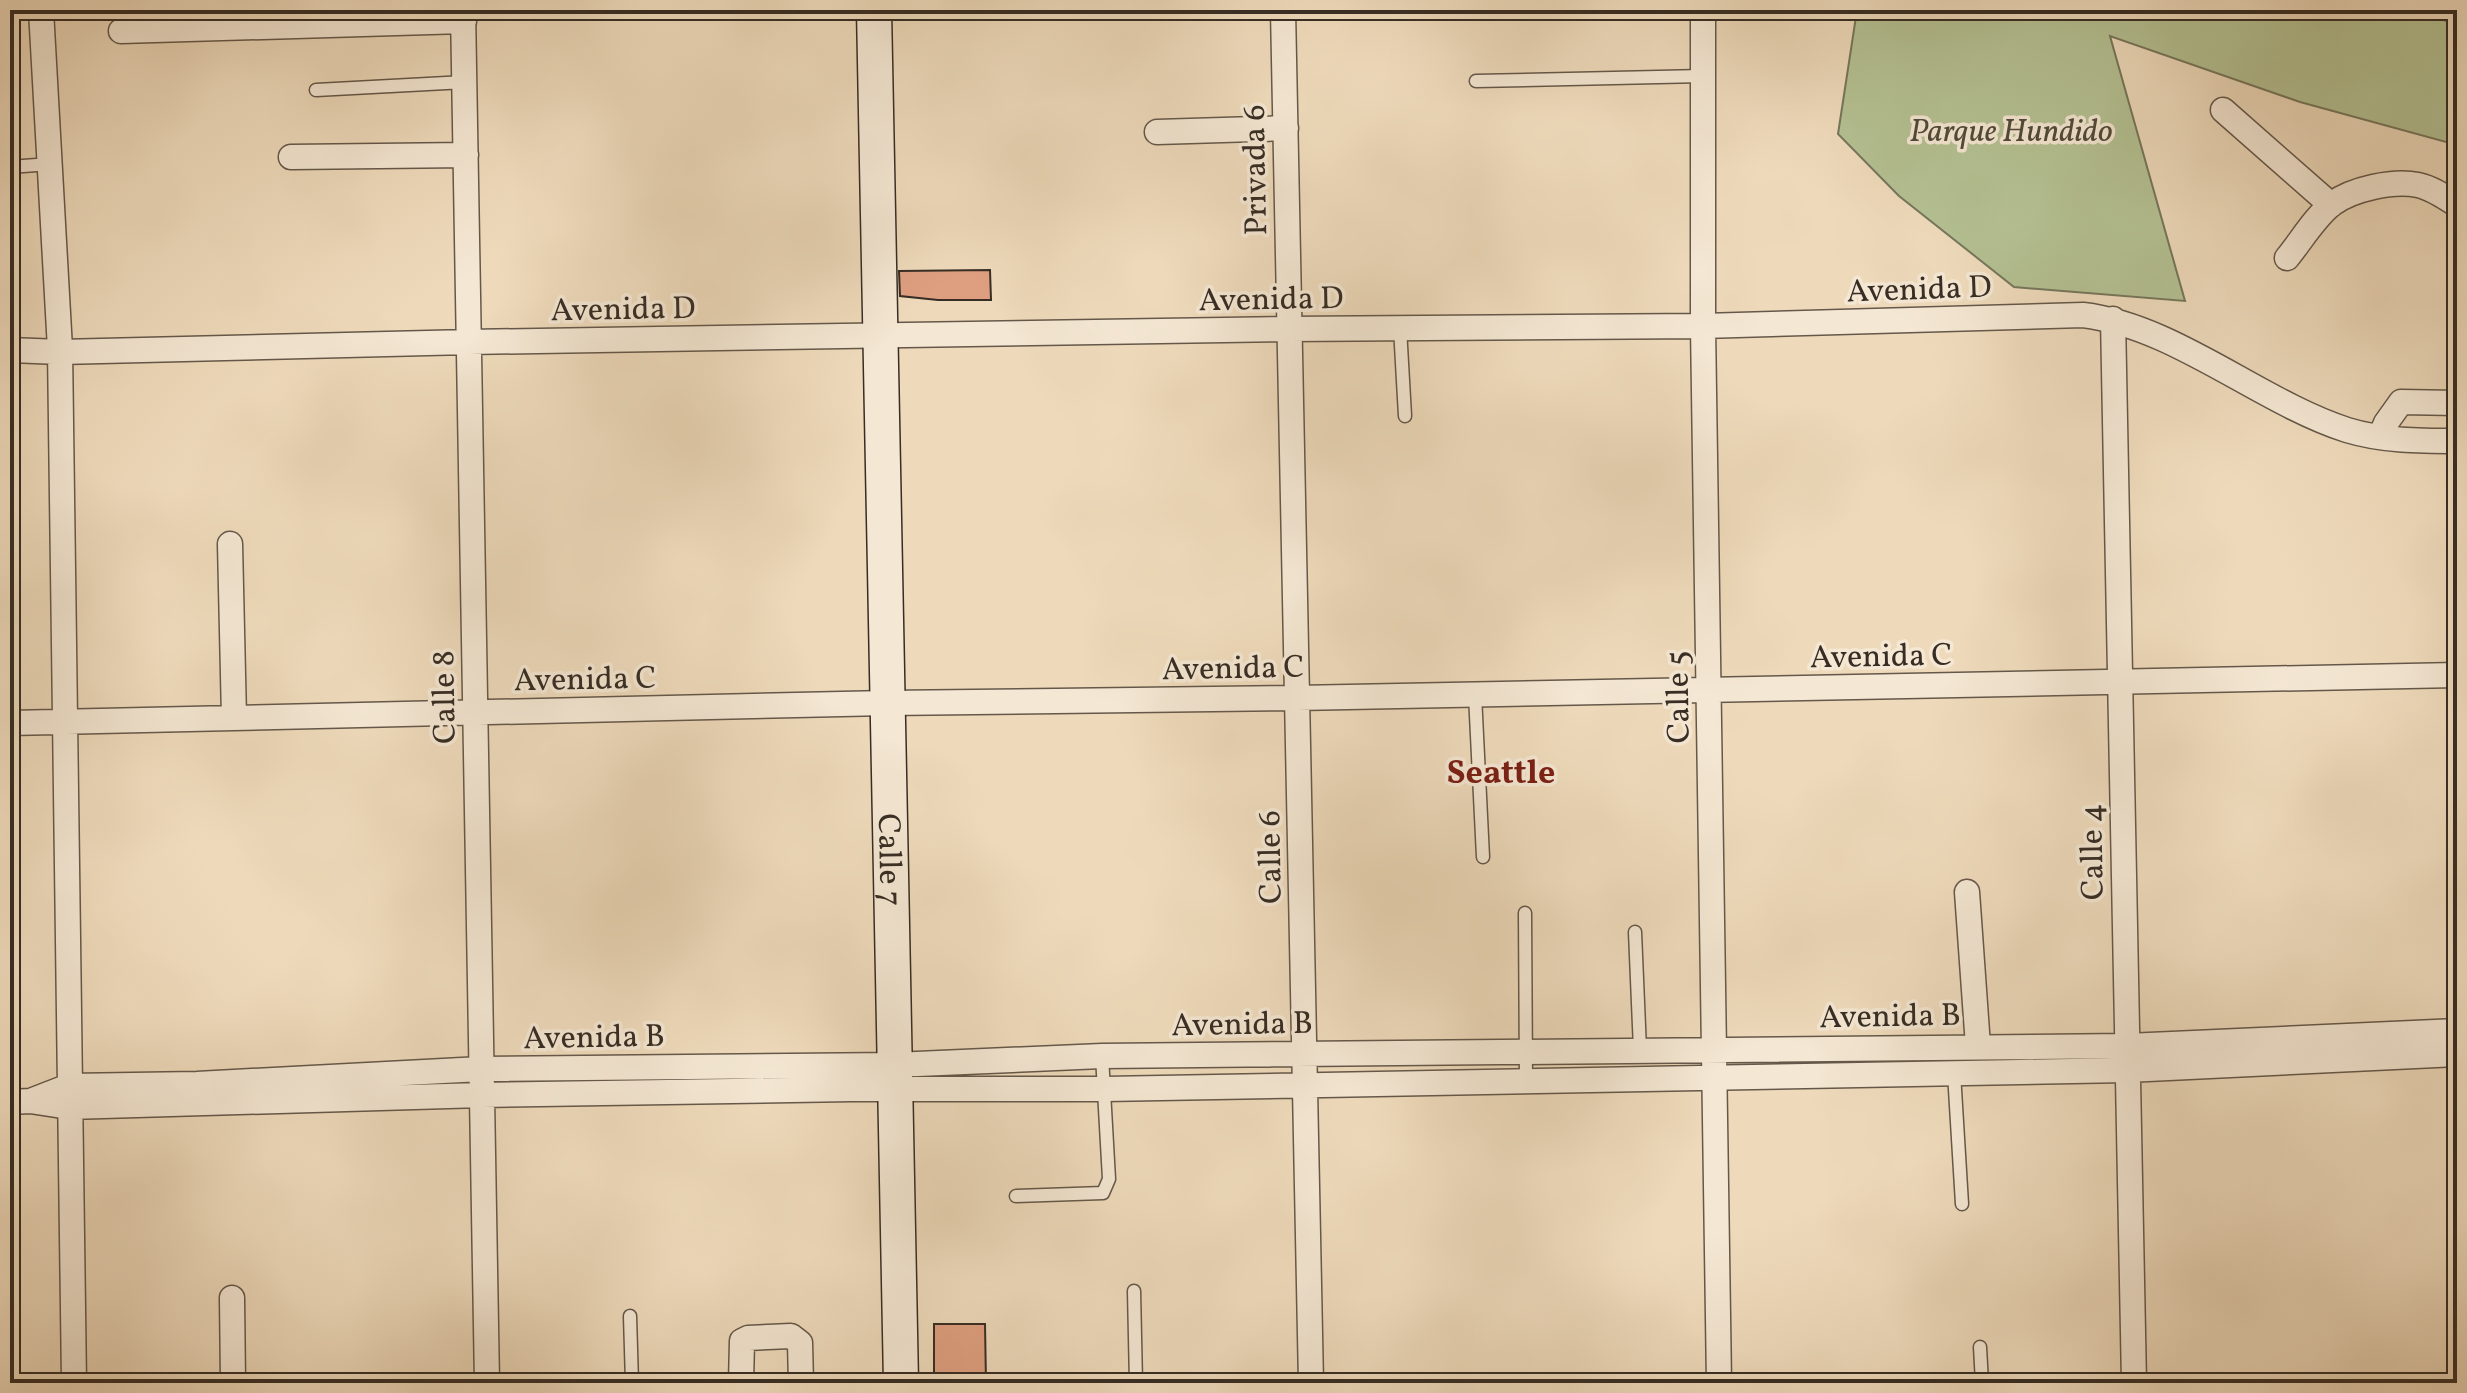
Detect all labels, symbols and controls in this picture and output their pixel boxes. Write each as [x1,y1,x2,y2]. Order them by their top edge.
street label: Privada 6 [1234,104,1280,236]
park label: Parque Hundido [1910,111,2113,155]
street label: Avenida D [1846,266,1992,316]
street label: Avenida D [1198,278,1344,324]
street label: Avenida D [550,288,696,334]
street label: Avenida C [1809,635,1953,681]
street label: Avenida C [1161,647,1305,693]
street label: Calle 8 [423,650,469,744]
street label: Calle 5 [1657,650,1703,744]
street label: Avenida C [513,658,657,704]
district label: Seattle [1447,751,1555,798]
street label: Calle 4 [2071,803,2117,901]
street label: Calle 6 [1249,810,1295,904]
street label: Calle 7 [865,813,911,907]
street label: Avenida B [1819,995,1961,1041]
street label: Avenida B [1171,1003,1313,1049]
street label: Avenida B [523,1016,665,1062]

